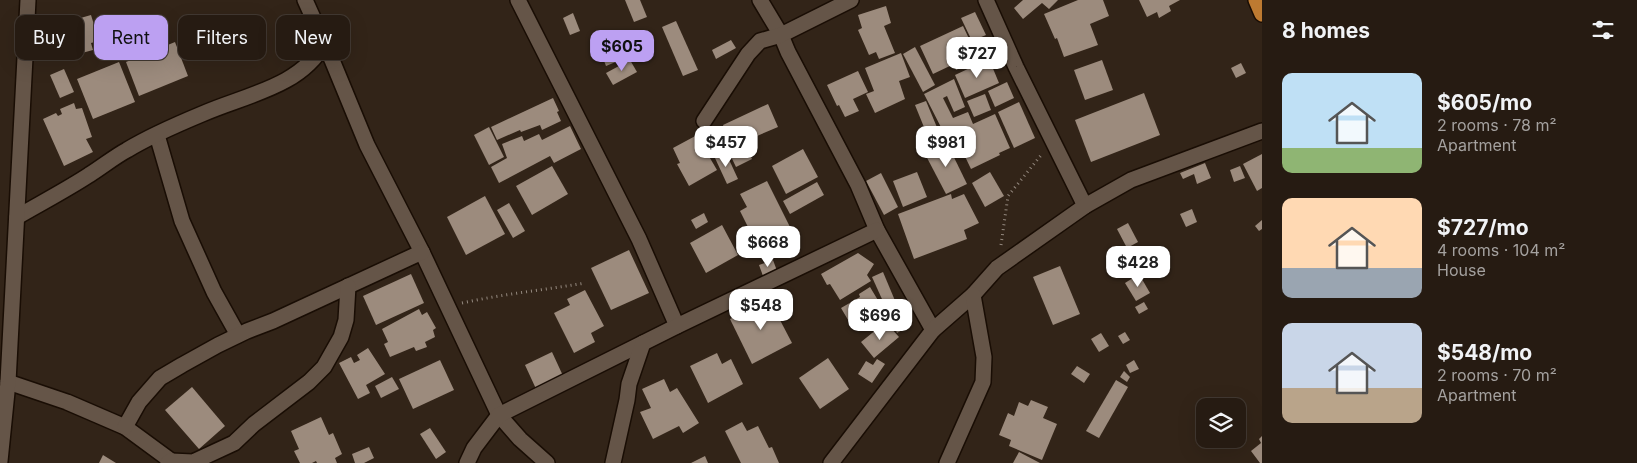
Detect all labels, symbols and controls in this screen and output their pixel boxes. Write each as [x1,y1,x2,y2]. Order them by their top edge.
chip: Buy [15,15,84,60]
chip: Rent [94,15,168,60]
chip: Filters [178,15,266,60]
chip: New [276,15,350,60]
icon: filters [1589,16,1617,44]
text: 8 homes [1282,18,1370,43]
pin: $605 [592,30,652,72]
text: $605 [601,36,643,56]
pin: $727 [947,36,1007,79]
text: $727 [957,43,997,63]
text: $605/mo [1437,90,1532,115]
icon: home [1322,93,1382,153]
text: 2 rooms · 78 m² [1437,115,1557,135]
pin: $457 [696,126,756,168]
pin: $981 [916,126,976,168]
text: $457 [706,132,746,152]
text: $981 [927,132,965,152]
text: Apartment [1437,135,1517,155]
text: $727/mo [1437,215,1529,240]
icon: home [1322,218,1382,278]
pin: $668 [738,226,798,268]
text: $668 [747,232,789,252]
text: 4 rooms · 104 m² [1437,240,1565,260]
pin: $428 [1108,246,1168,288]
text: $428 [1117,252,1159,272]
text: House [1437,260,1486,280]
pin: $548 [731,288,791,331]
text: $548 [740,295,782,315]
pin: $696 [850,298,910,341]
text: $696 [859,305,901,325]
text: $548/mo [1437,340,1532,365]
icon: home [1322,343,1382,403]
text: 2 rooms · 70 m² [1437,365,1557,385]
text: Apartment [1437,385,1517,405]
map controls [1196,398,1246,448]
button: layers [1196,398,1246,448]

